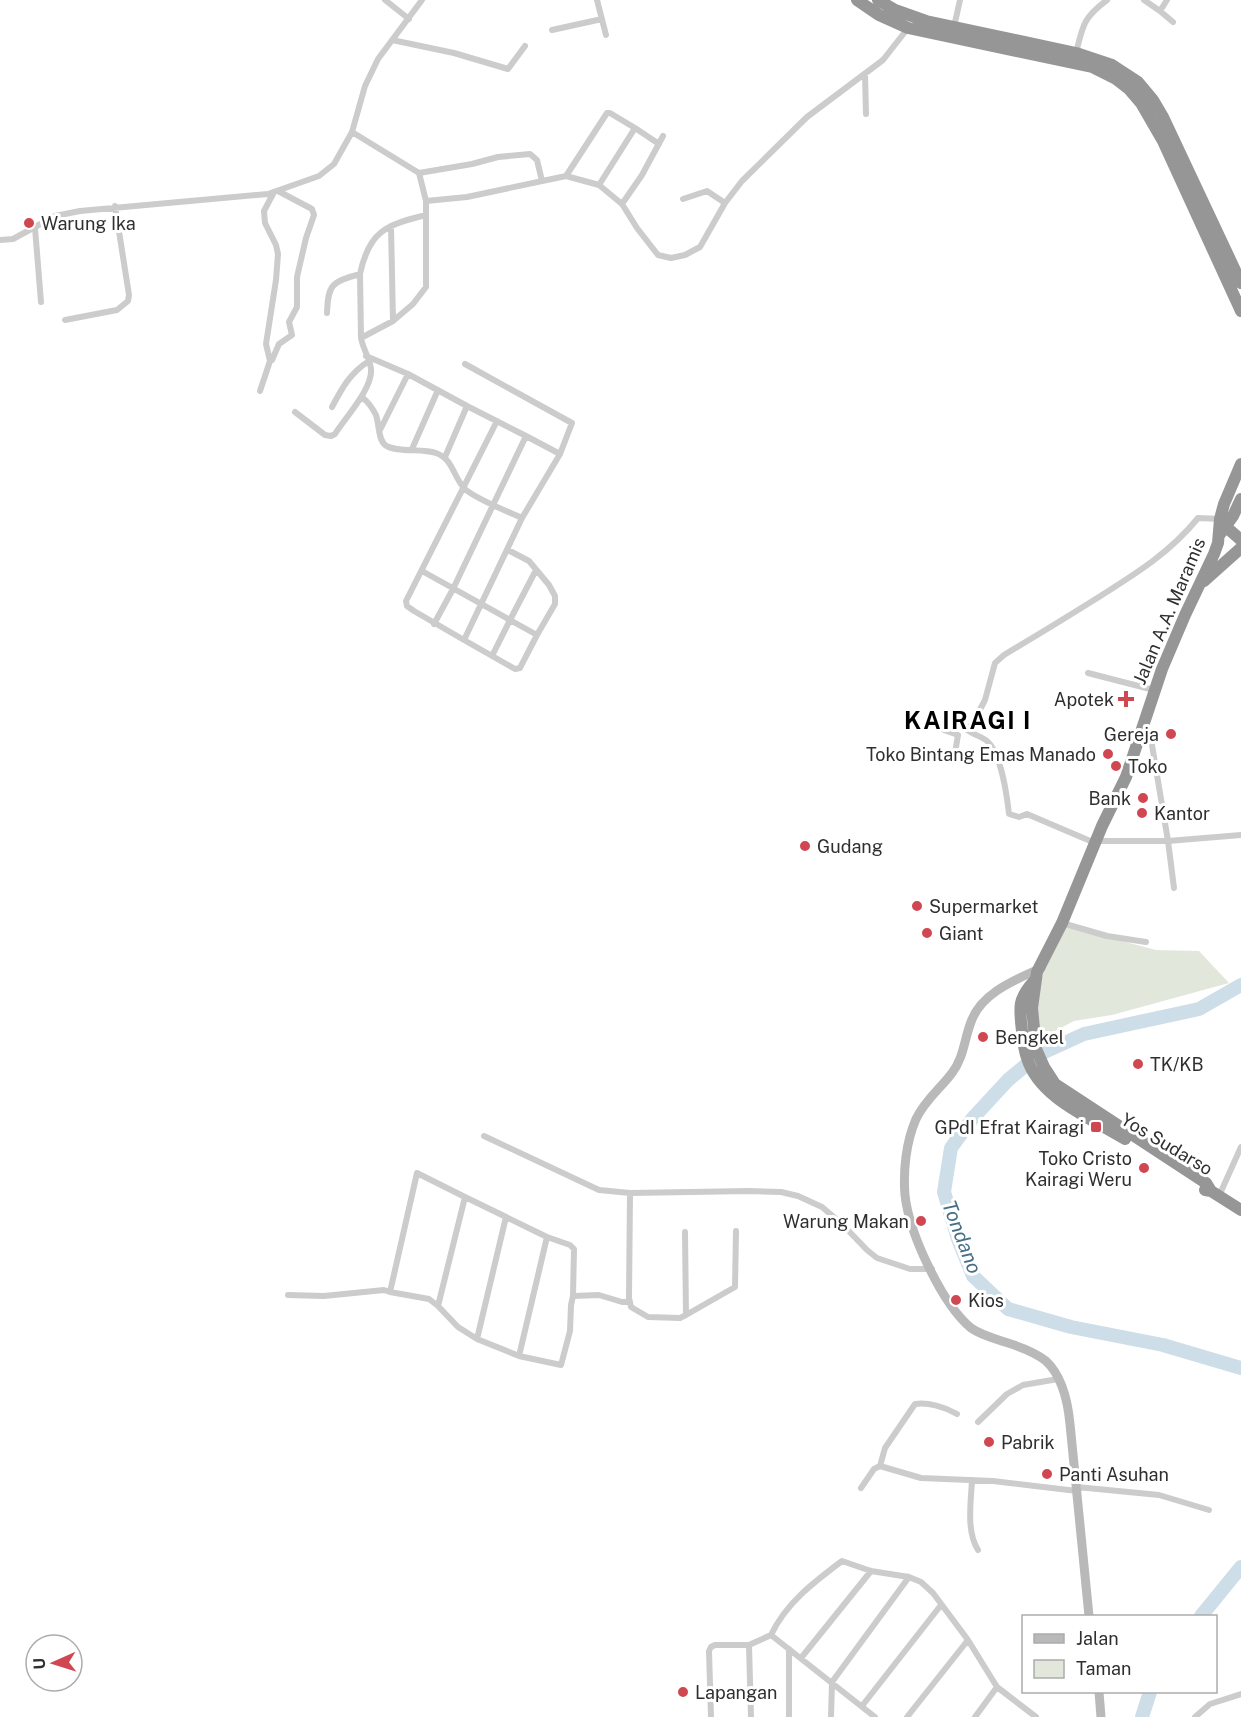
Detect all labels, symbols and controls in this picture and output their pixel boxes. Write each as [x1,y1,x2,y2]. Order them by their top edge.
place label: Warung Ika [41,213,136,234]
marker: Warung Ika [22,216,36,230]
street label: Jalan A.A. Maramis [1129,534,1209,688]
place label: Apotek [1054,689,1114,710]
marker: Apotek [1119,692,1133,706]
district label: KAIRAGI I [904,706,1032,734]
place label: Gereja [1104,724,1159,745]
marker: Gereja [1164,727,1178,741]
place label: Toko Bintang Emas Manado [866,744,1096,765]
marker: Toko Bintang Emas Manado [1101,747,1115,761]
place label: Toko [1128,756,1167,777]
marker: Toko [1109,759,1123,773]
place label: Bank [1088,788,1131,809]
marker: Bank [1136,791,1150,805]
place label: Kantor [1154,803,1210,824]
marker: Kantor [1135,806,1149,820]
place label: Gudang [817,836,883,857]
marker: Gudang [798,839,812,853]
place label: Supermarket [929,896,1039,917]
marker: Supermarket [910,899,924,913]
place label: Giant [939,923,984,944]
marker: Giant [920,926,934,940]
place label: Bengkel [995,1027,1064,1048]
marker: Bengkel [976,1030,990,1044]
place label: TK/KB [1150,1054,1204,1075]
marker: TK/KB [1131,1057,1145,1071]
street label: Yos Sudarso [1118,1109,1216,1179]
place label: GPdI Efrat Kairagi [934,1117,1084,1138]
marker: GPdI Efrat Kairagi [1089,1120,1103,1134]
place label: Toko Cristo Kairagi Weru [1025,1148,1132,1190]
marker: Toko Cristo Kairagi Weru [1137,1161,1151,1175]
water label: Tondano [937,1197,987,1277]
place label: Warung Makan [783,1211,909,1232]
marker: Warung Makan [914,1214,928,1228]
place label: Kios [968,1290,1004,1311]
marker: Kios [949,1293,963,1307]
place label: Pabrik [1001,1432,1055,1453]
marker: Pabrik [982,1435,996,1449]
place label: Panti Asuhan [1059,1464,1169,1485]
marker: Panti Asuhan [1040,1467,1054,1481]
legend [1022,1615,1217,1693]
text: Jalan [1076,1628,1119,1649]
north arrow [24,1633,84,1693]
text: U [30,1657,49,1670]
text: Taman [1076,1658,1131,1679]
place label: Lapangan [695,1682,777,1703]
marker: Lapangan [676,1685,690,1699]

